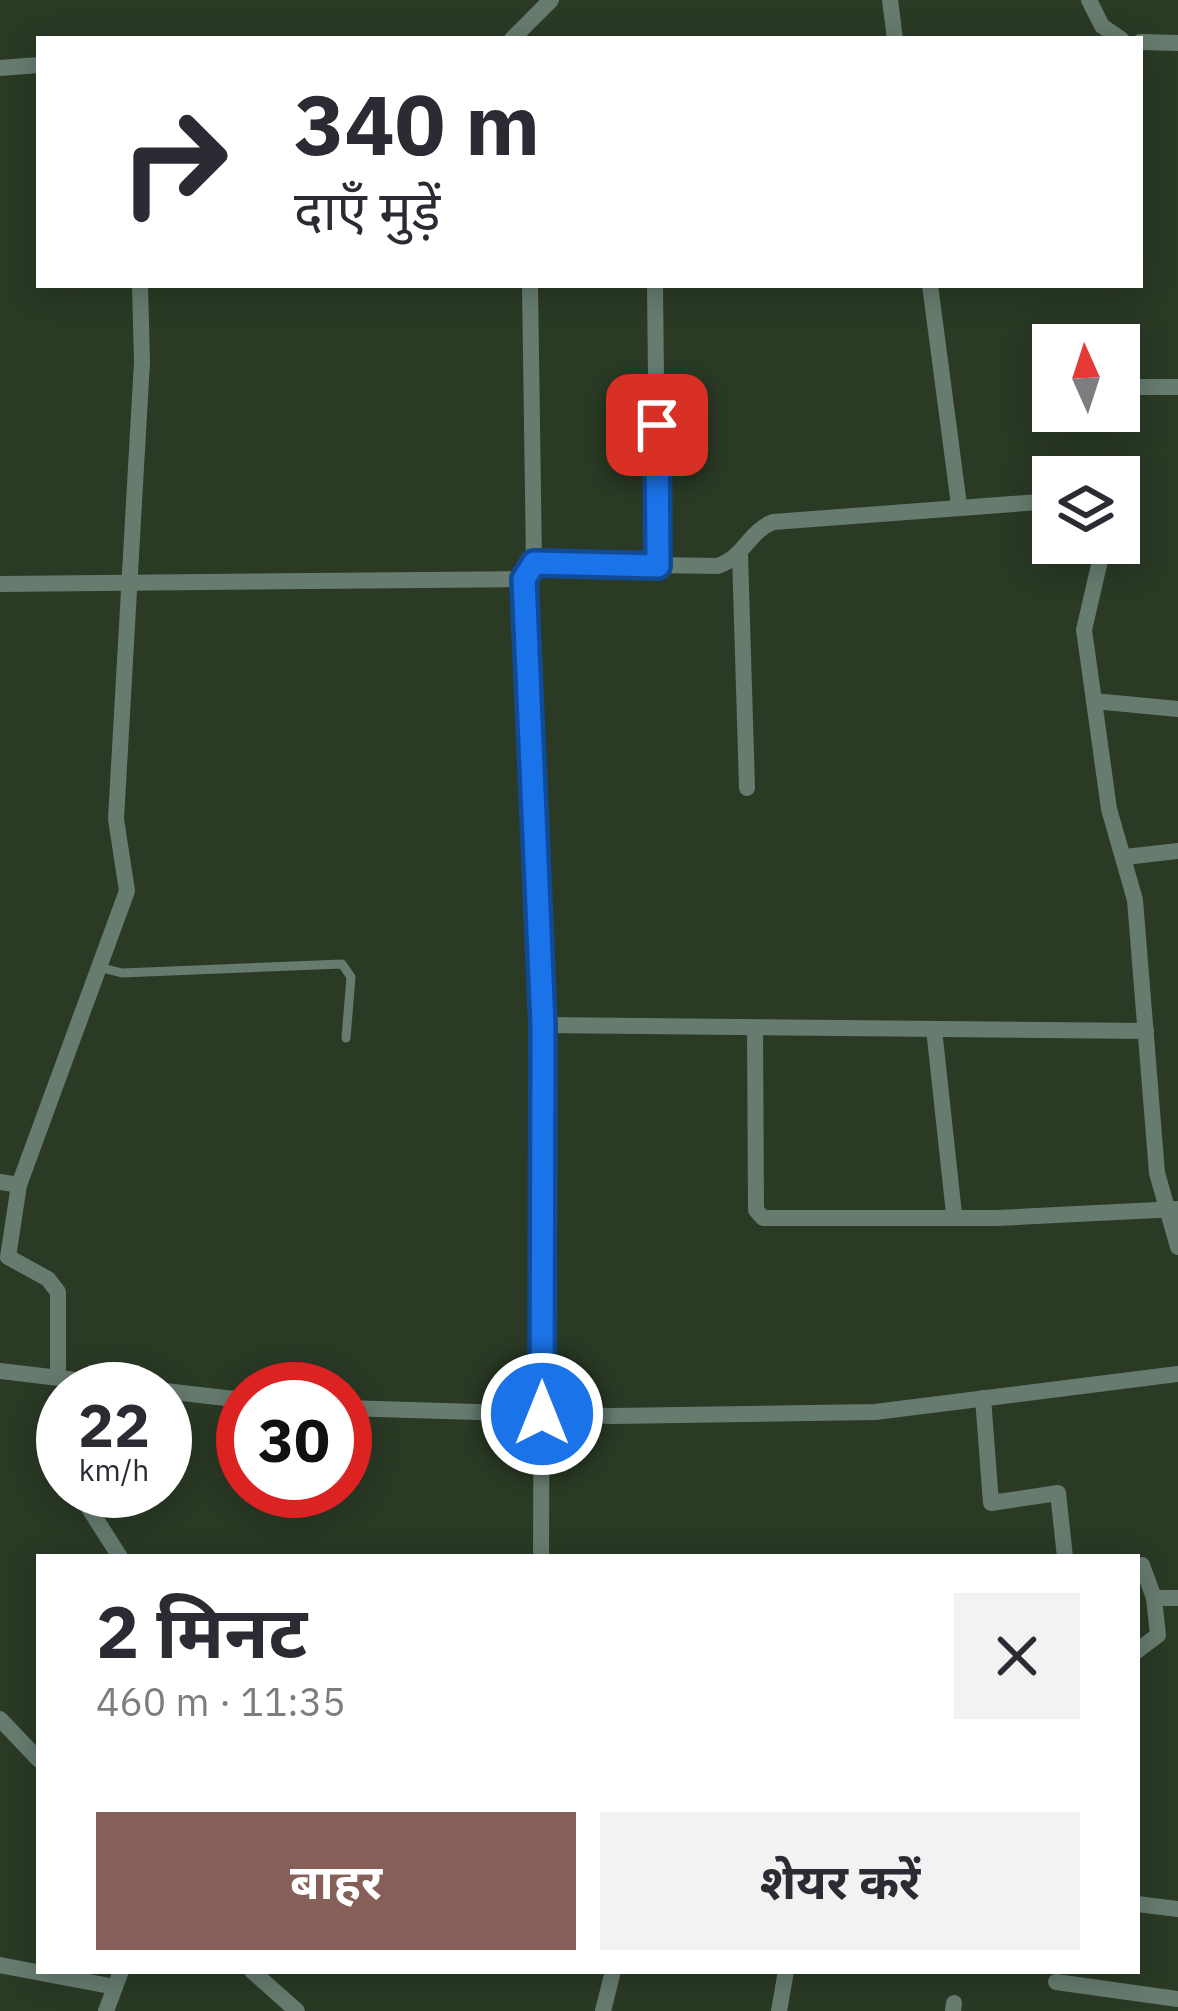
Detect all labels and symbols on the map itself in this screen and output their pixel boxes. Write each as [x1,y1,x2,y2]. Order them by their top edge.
north arrow [1032,324,1140,432]
pin [606,374,708,476]
position arrow [479,1351,605,1477]
speed limit sign: 30 [216,1362,372,1518]

